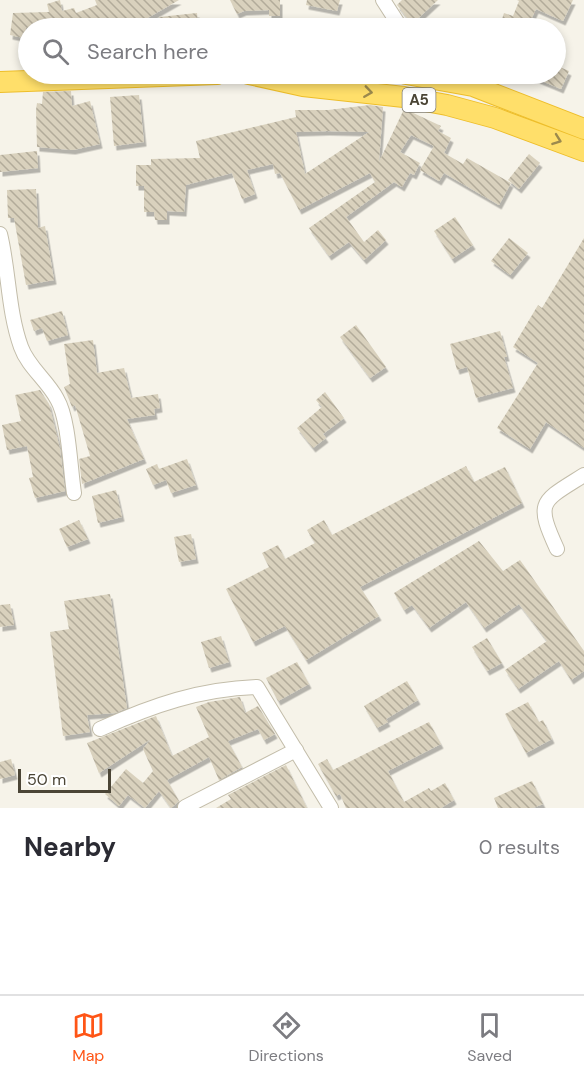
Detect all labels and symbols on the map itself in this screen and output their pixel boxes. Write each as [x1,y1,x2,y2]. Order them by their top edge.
one-way arrow [364,86,373,98]
road number: A5 [402,88,436,112]
one-way arrow [551,133,562,146]
scale bar [18,766,111,794]

